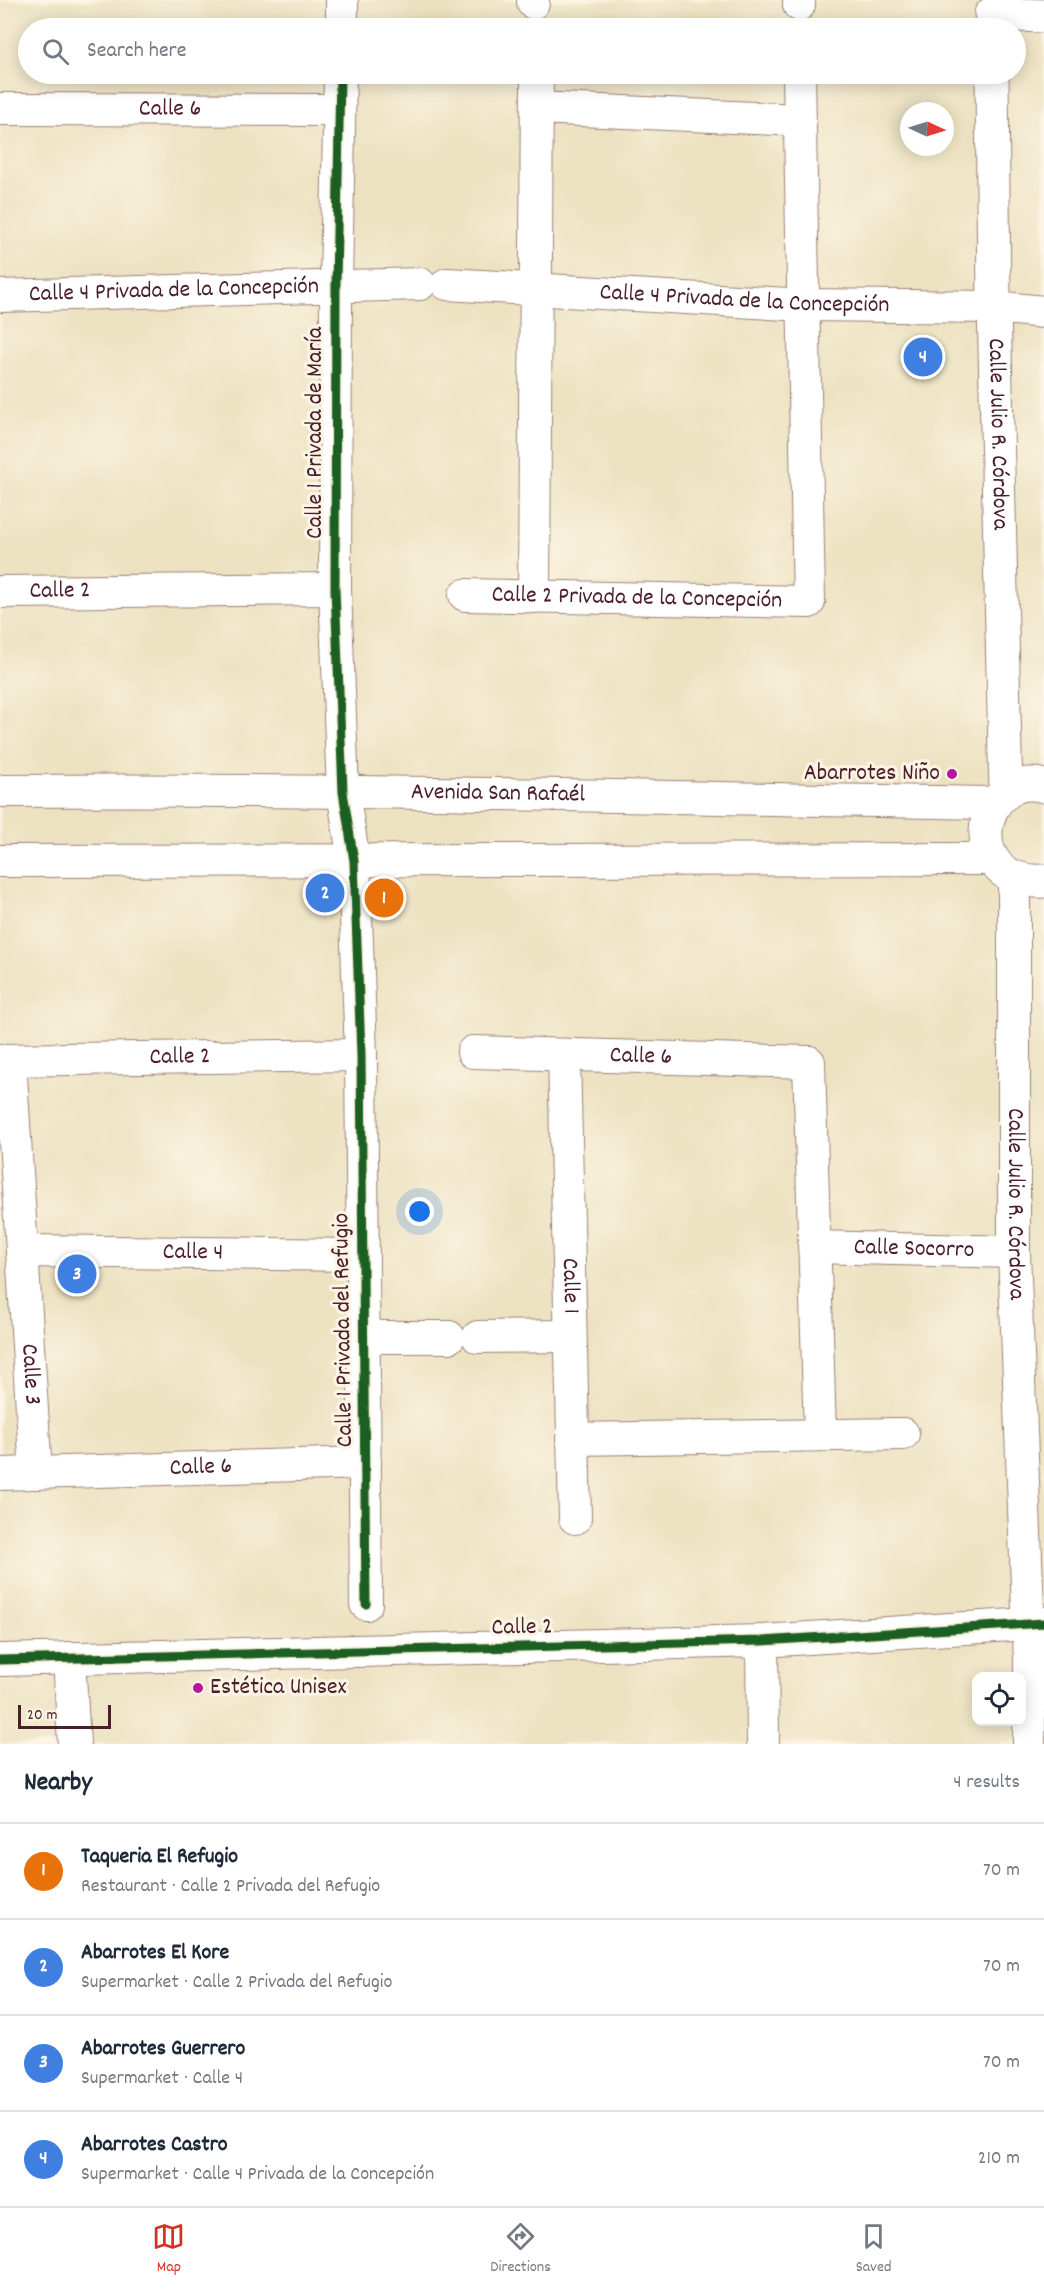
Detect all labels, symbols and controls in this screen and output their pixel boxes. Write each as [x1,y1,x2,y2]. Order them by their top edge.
search box [18,18,1026,84]
icon: search [39,35,72,68]
text: Search here [87,36,186,67]
street label: Calle 6 [139,92,201,127]
north arrow [900,102,954,156]
street label: Calle 4 Privada de la Concepción [28,270,319,312]
street label: Calle 4 Privada de la Concepción [599,276,890,323]
street label: Calle 1 Privada de María [299,326,333,539]
pin: 4 [904,334,942,380]
street label: Calle Julio R. Córdova [978,338,1017,531]
street label: Calle 2 [29,574,91,609]
street label: Calle 2 Privada de la Concepción [491,579,783,618]
place label: Abarrotes Niño [804,757,940,791]
marker: Abarrotes Niño [945,767,959,781]
street label: Avenida San Rafaél [411,776,586,813]
pin: 2 [306,870,344,916]
pin: 1 [364,876,404,920]
street label: Calle 6 [609,1039,673,1075]
street label: Calle 2 [149,1040,211,1075]
street label: Calle Julio R. Córdova [997,1108,1033,1301]
your location [405,1197,434,1226]
street label: Calle 1 Privada del Refugio [325,1212,363,1448]
street label: Calle Socorro [853,1231,975,1268]
street label: Calle 4 [162,1236,223,1270]
pin: 3 [58,1252,97,1296]
street label: Calle 1 [552,1258,587,1314]
street label: Calle 3 [11,1343,49,1406]
street label: Calle 6 [169,1450,233,1486]
street label: Calle 2 [491,1610,553,1646]
place label: Estética Unisex [210,1671,347,1705]
map controls [972,1672,1026,1726]
button: locate [972,1672,1026,1726]
marker: Estética Unisex [191,1681,205,1695]
scale bar [18,1702,111,1730]
text: 20 m [27,1704,57,1727]
text: Nearby [24,1765,92,1802]
text: 4 results [953,1769,1020,1797]
text: Taqueria El Refugio [81,1842,238,1873]
text: 1 [41,1857,46,1885]
text: 70 m [983,1857,1020,1885]
text: Restaurant · Calle 2 Privada del Refugio [81,1873,380,1901]
text: Abarrotes El Kore [81,1938,229,1969]
text: 2 [39,1953,48,1981]
text: 70 m [983,1953,1020,1981]
text: Supermarket · Calle 2 Privada del Refugio [81,1969,392,1997]
text: Abarrotes Guerrero [81,2034,245,2065]
text: 3 [39,2049,48,2077]
text: 70 m [983,2049,1020,2077]
text: Supermarket · Calle 4 [81,2065,243,2093]
text: Abarrotes Castro [81,2130,228,2161]
text: 4 [39,2145,48,2173]
text: 210 m [978,2145,1020,2173]
text: Supermarket · Calle 4 Privada de la Concepción [81,2161,434,2189]
tab: Map [152,2220,185,2279]
tab: Directions [490,2220,551,2279]
tab: Saved [856,2220,892,2279]

